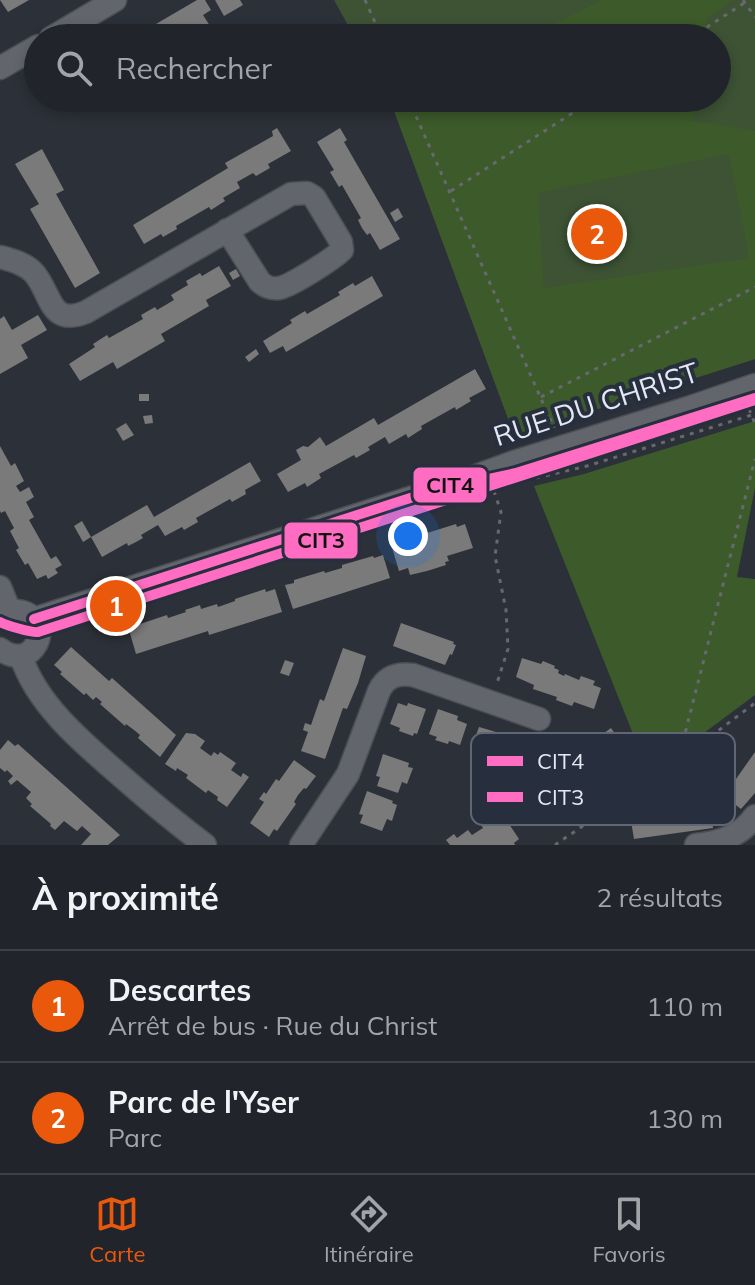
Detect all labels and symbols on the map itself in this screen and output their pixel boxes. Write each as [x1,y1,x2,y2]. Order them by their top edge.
pin: 2 [571,204,623,264]
street label: RUE DU CHRIST [489,354,703,453]
line badge: CIT4 [412,466,488,504]
text: CIT4 [426,471,474,499]
your location [388,516,428,556]
line badge: CIT3 [283,521,359,560]
text: CIT3 [297,526,345,554]
pin: 1 [90,576,142,636]
legend [471,733,735,825]
text: CIT4 [537,747,584,775]
text: CIT3 [537,783,584,811]

